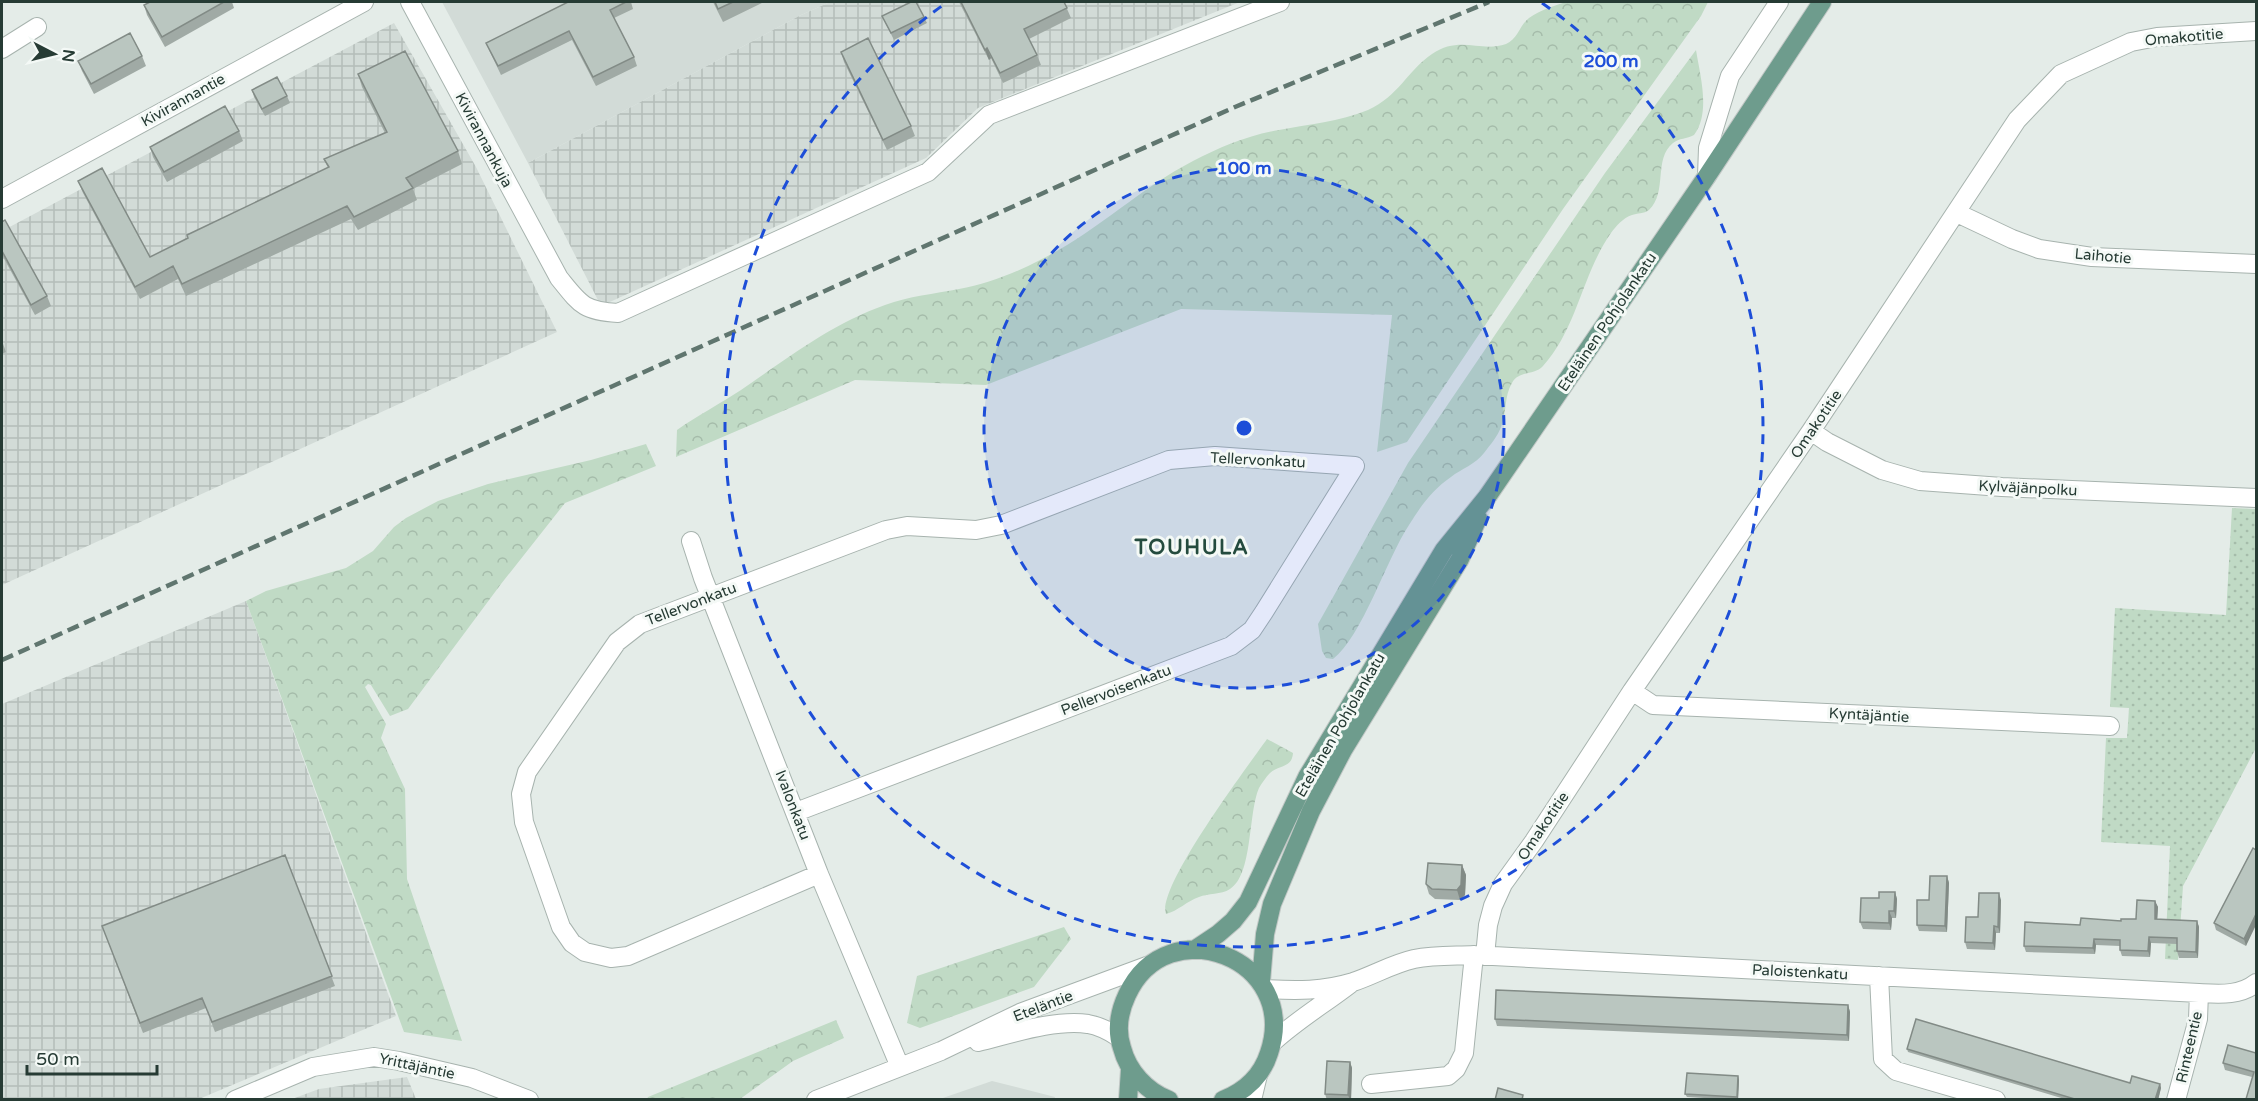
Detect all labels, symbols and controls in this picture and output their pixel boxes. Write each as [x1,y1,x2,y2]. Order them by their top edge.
north arrow [24,24,84,84]
street label: Omakotitie [2144,25,2224,49]
text: N [57,48,79,63]
text: 200 m [1583,50,1639,72]
street label: Kivirannantie [138,70,228,130]
street label: Kivirannankuja [451,89,517,191]
text: 100 m [1216,157,1272,179]
street label: Laihotie [2074,245,2132,267]
street label: Eteläinen Pohjolankatu [1554,249,1660,395]
street label: Omakotitie [1787,386,1845,462]
centre of rings [1234,418,1254,438]
street label: Tellervonkatu [1210,449,1306,471]
street label: Kylväjänpolku [1978,476,2078,500]
district label: TOUHULA [1134,535,1249,560]
street label: Tellervonkatu [643,578,739,630]
street label: Eteläinen Pohjolankatu [1291,650,1389,800]
street label: Pellervoisenkatu [1058,661,1174,719]
street label: Kyntäjäntie [1828,704,1910,726]
street label: Ivalonkatu [771,767,815,843]
street label: Omakotitie [1514,788,1572,864]
street label: Paloistenkatu [1751,960,1849,984]
street label: Eteläntie [1011,986,1075,1026]
street label: Rinteentie [2172,1009,2206,1085]
scale bar [27,1038,158,1076]
text: 50 m [36,1048,80,1070]
street label: Yrittäjäntie [377,1049,457,1083]

